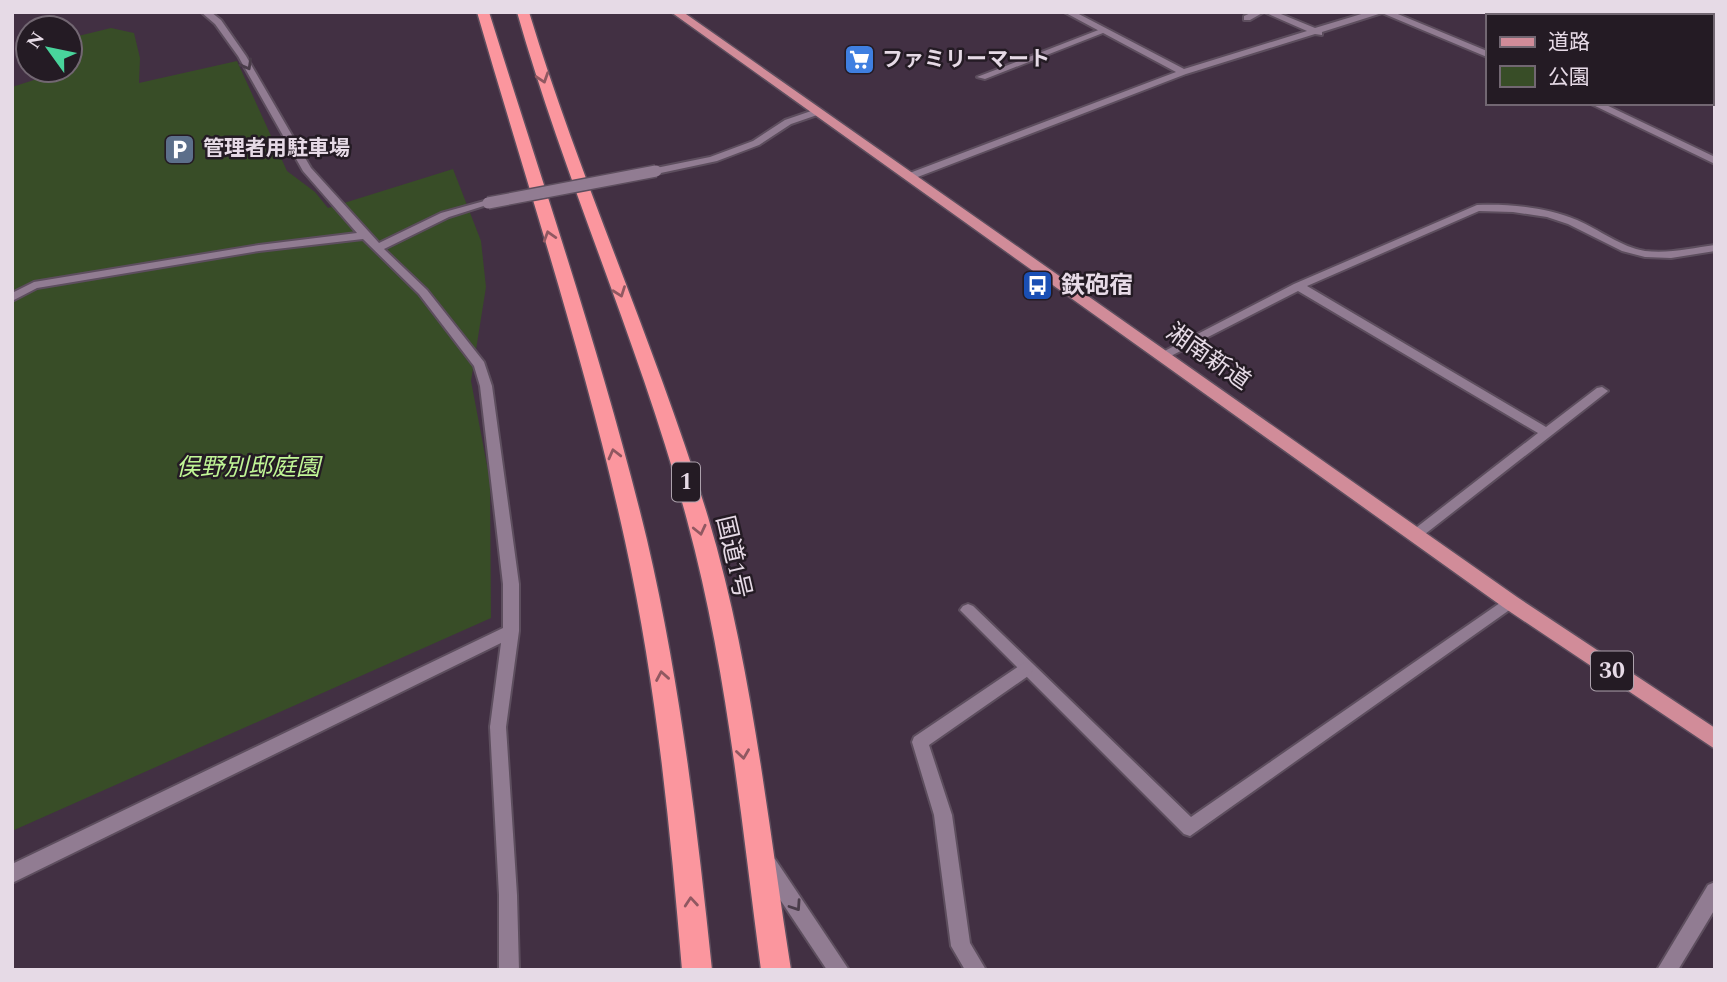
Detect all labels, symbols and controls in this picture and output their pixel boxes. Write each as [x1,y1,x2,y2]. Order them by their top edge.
north arrow [14,14,84,84]
legend [1486,14,1713,105]
text: N [20,26,52,55]
text: 道路 [1548,27,1590,59]
supermarket icon: ファミリーマート [842,43,876,77]
place label: ファミリーマート [882,44,1050,76]
one-way arrow [239,58,252,71]
text: 公園 [1548,62,1590,94]
one-way arrow [535,71,549,83]
parking icon: 管理者用駐車場 [163,132,197,166]
place label: 管理者用駐車場 [203,133,350,165]
one-way arrow [543,230,558,242]
place label: 鉄砲宿 [1061,268,1133,304]
bus stop icon: 鉄砲宿 [1021,269,1055,303]
one-way arrow [611,285,625,297]
street label: 湘南新道 [1158,315,1258,399]
one-way arrow [608,448,622,460]
park label: 俣野別邸庭園 [176,450,323,486]
road number: 1 [672,462,700,502]
street label: 国道1号 [706,512,760,602]
one-way arrow [692,524,706,536]
road number: 30 [1591,652,1633,691]
one-way arrow [655,670,670,682]
one-way arrow [735,748,750,760]
one-way arrow [684,896,699,907]
one-way arrow [788,898,801,911]

